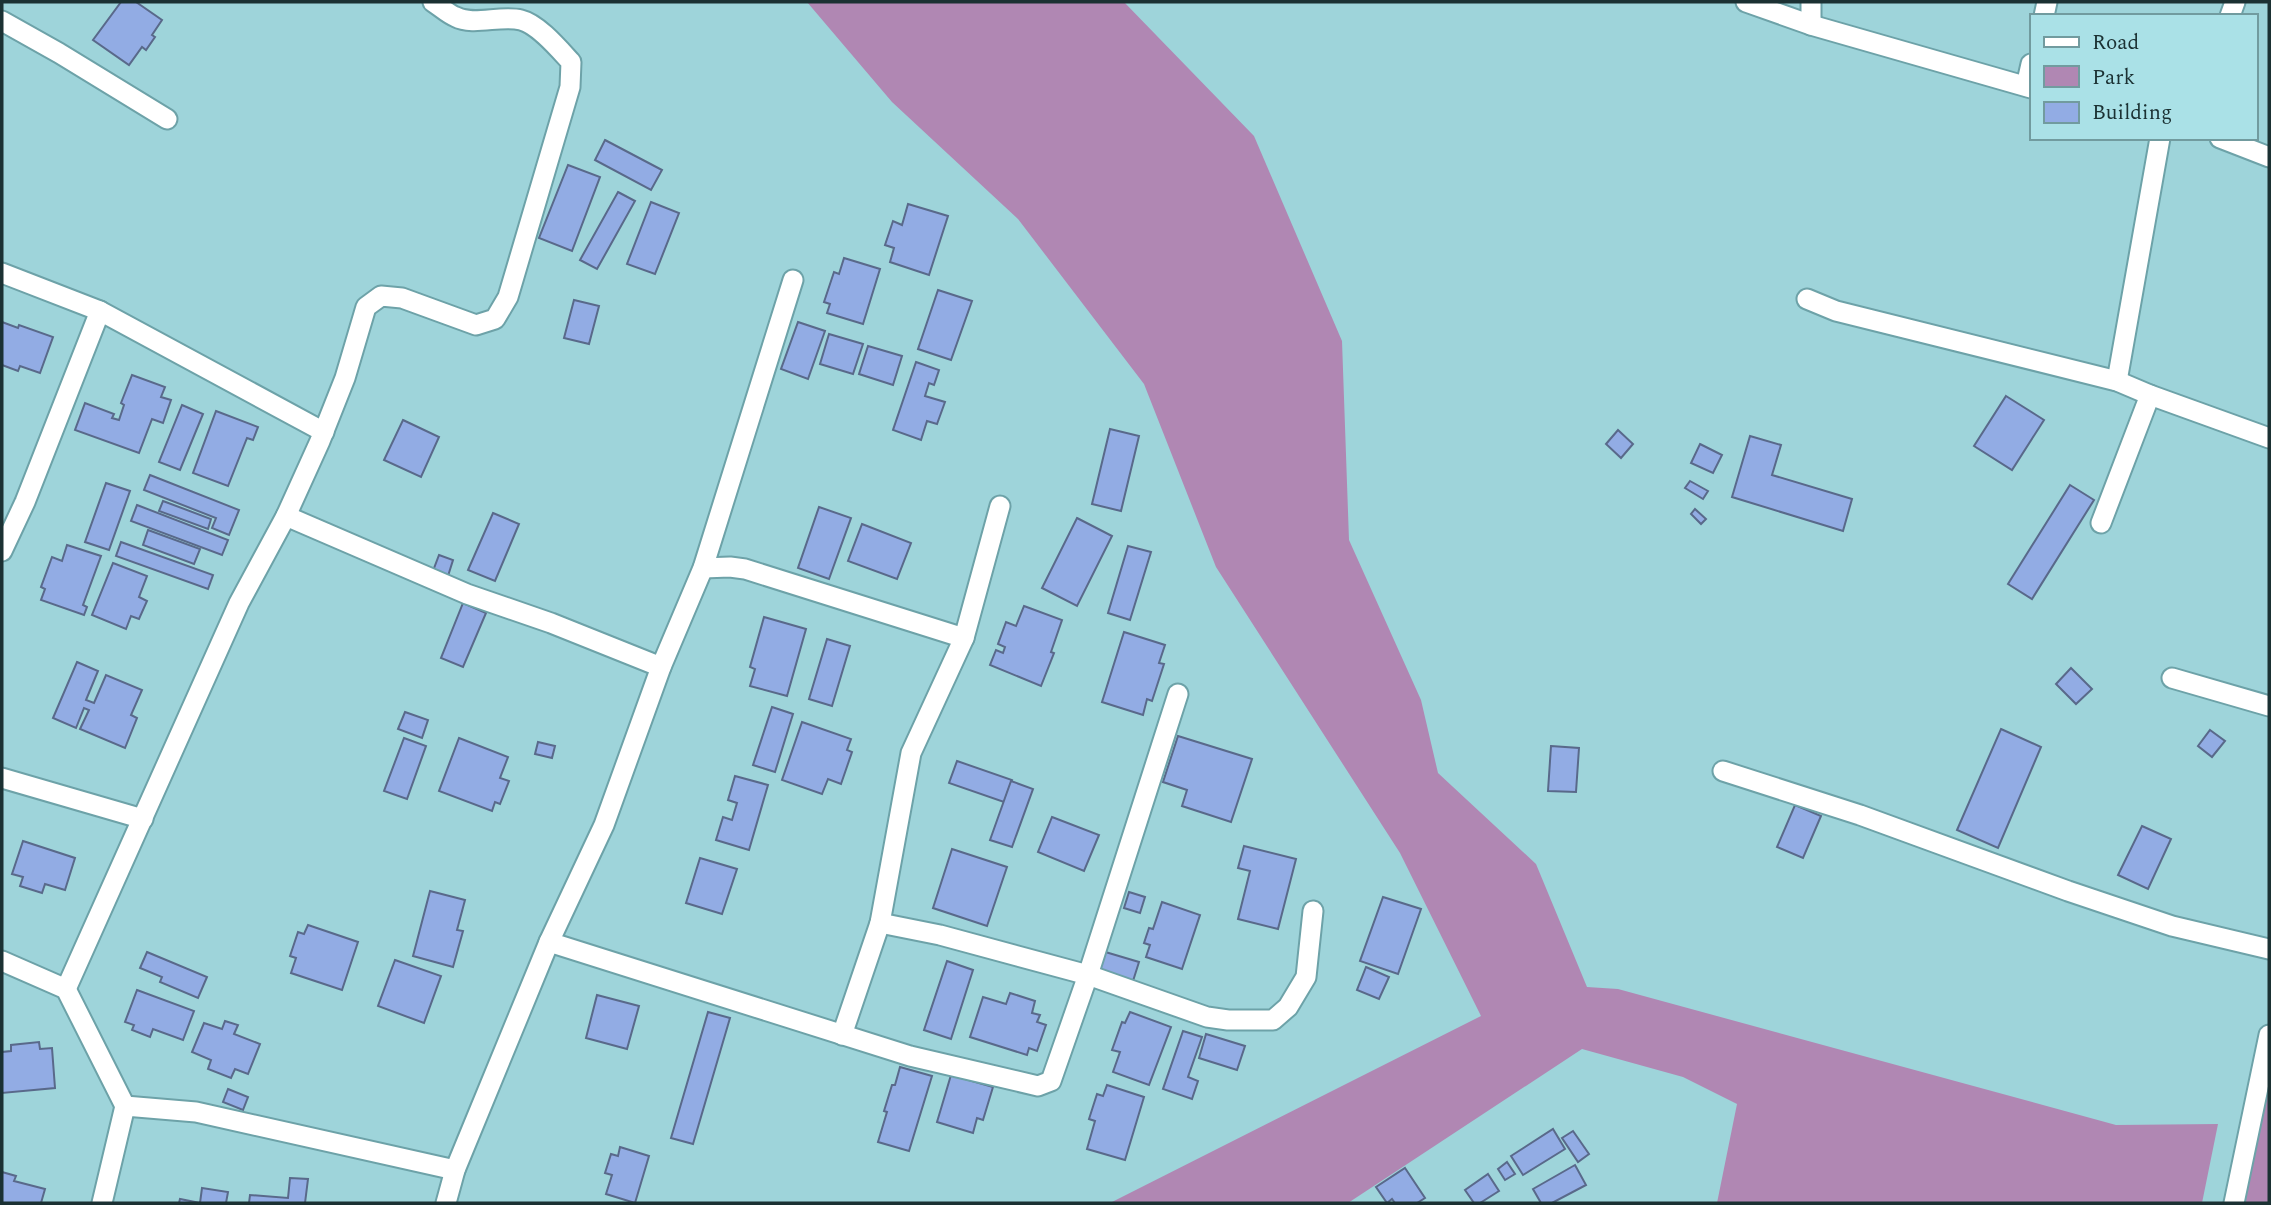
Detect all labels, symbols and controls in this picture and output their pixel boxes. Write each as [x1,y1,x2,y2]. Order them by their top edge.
legend [2030,14,2257,140]
text: Road [2092,27,2139,59]
text: Park [2092,62,2136,94]
text: Building [2092,97,2172,129]

